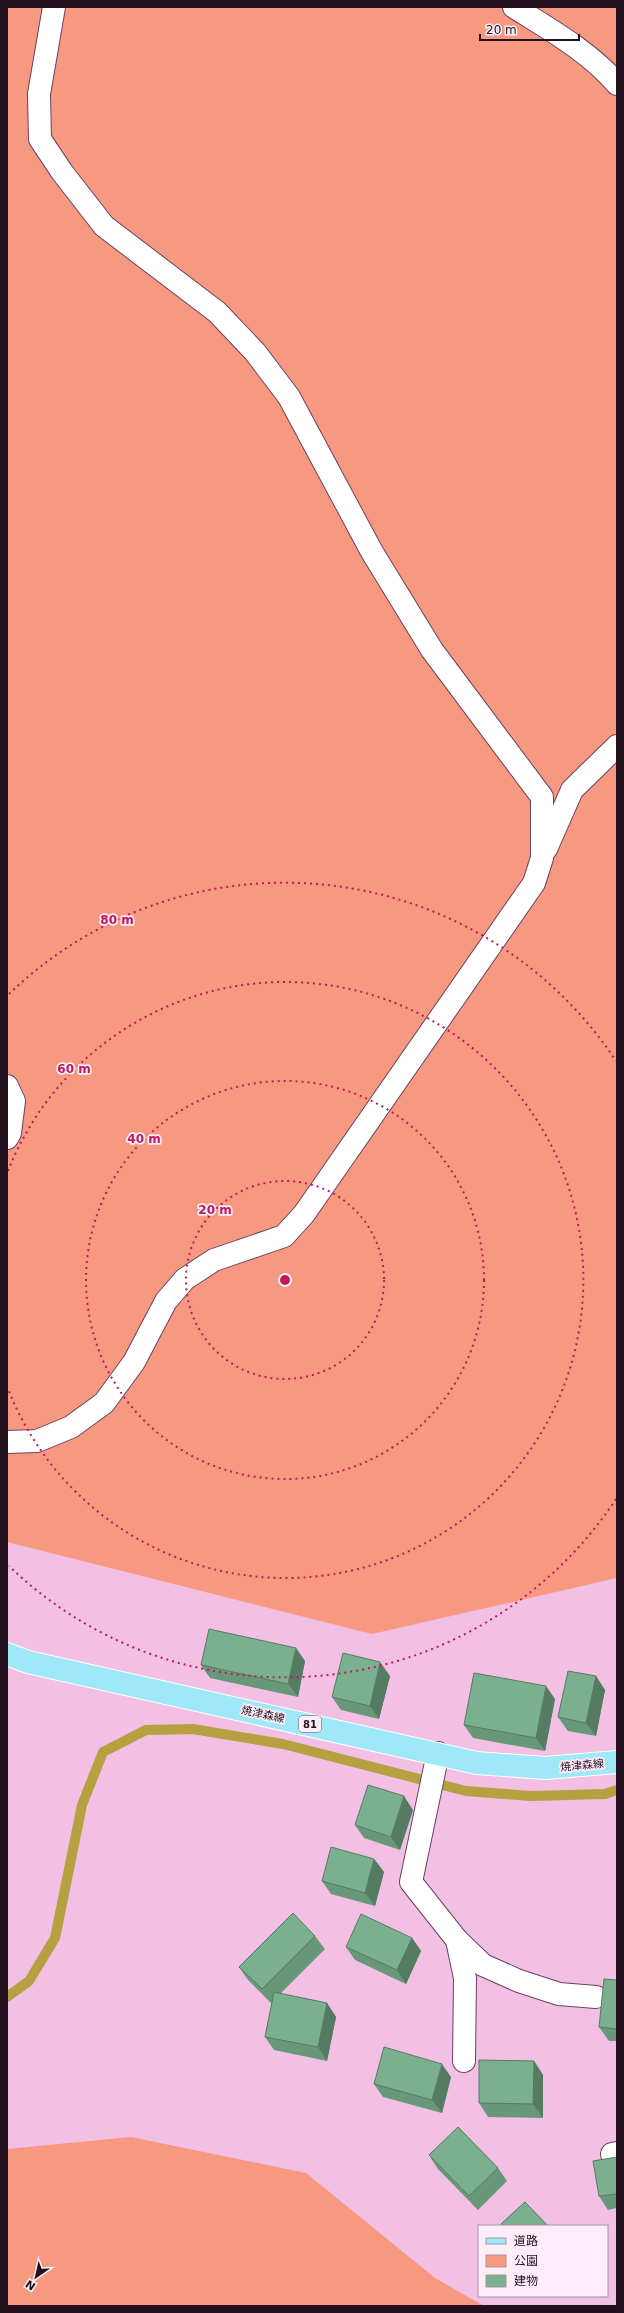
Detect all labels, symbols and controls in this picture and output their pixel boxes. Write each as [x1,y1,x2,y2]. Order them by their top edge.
scale bar [480,16,579,42]
text: 20 m [486,23,517,37]
text: 80 m [100,913,134,927]
text: 60 m [57,1062,91,1076]
text: 40 m [127,1132,161,1146]
text: 20 m [198,1203,232,1217]
centre of rings [278,1273,292,1287]
street label: 焼津森線 [240,1704,286,1725]
road number: 81 [299,1716,321,1732]
street label: 焼津森線 [560,1757,605,1774]
legend [478,2225,608,2297]
text: 道路 [514,2234,538,2248]
text: 公園 [514,2254,538,2268]
north arrow [16,2257,56,2297]
text: 建物 [514,2274,538,2288]
text: N [23,2277,38,2293]

